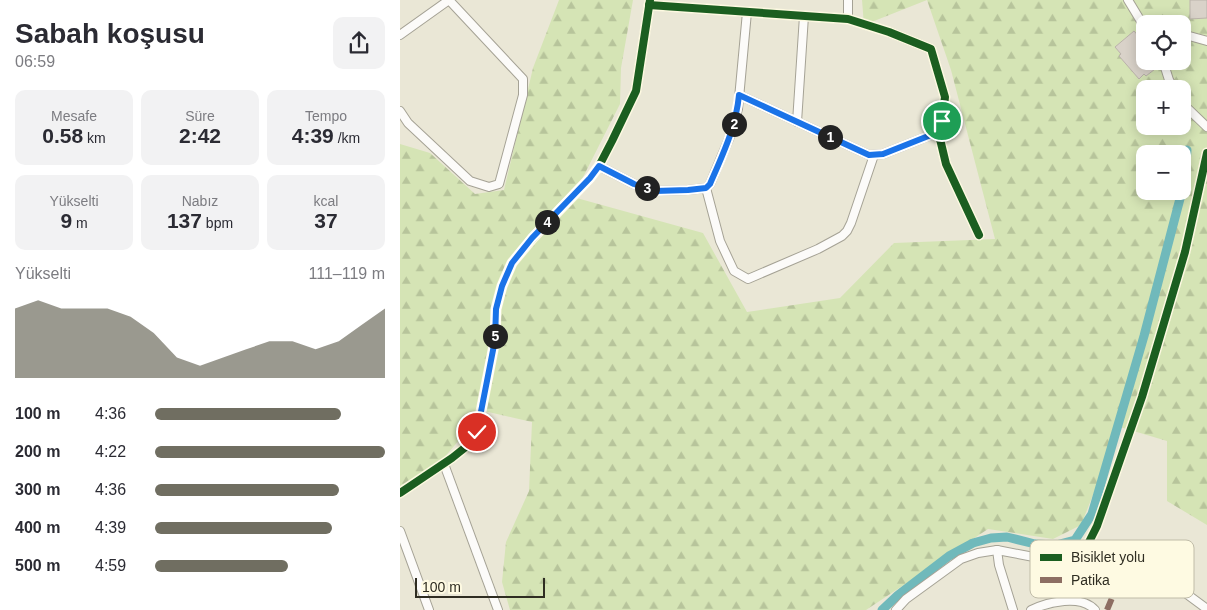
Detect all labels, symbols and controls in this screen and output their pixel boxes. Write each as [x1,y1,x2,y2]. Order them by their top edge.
map controls [1136,15,1191,200]
button: locate [1136,15,1191,70]
button: share [333,17,385,69]
text: Sabah koşusu [15,18,205,49]
text: 06:59 [15,53,55,70]
button: + [1136,80,1191,135]
pin [921,100,963,142]
icon: arrive [928,107,956,135]
text: Mesafe [51,108,97,124]
text: Süre [185,108,215,124]
text: Tempo [305,108,347,124]
pin: 2 [722,112,746,136]
text: 2 [731,116,738,132]
text: 0.58 [42,124,83,147]
text: 2:42 [179,124,221,147]
text: 4:39 [292,124,334,147]
pin: 1 [818,124,842,150]
text: 1 [827,129,834,145]
text: km [83,130,106,146]
text: /km [334,130,360,146]
button: − [1136,145,1191,200]
pin: 3 [634,176,660,200]
text: 3 [644,180,651,196]
text: Yükselti [49,193,99,209]
text: Nabız [182,193,218,209]
text: kcal [314,193,338,209]
text: 9 [60,209,72,232]
text: 137 [167,209,202,232]
text: 37 [314,209,338,232]
pin: 4 [534,210,560,234]
text: 4 [544,214,551,230]
text: m [72,215,88,231]
text: bpm [202,215,233,231]
text: Yükselti [15,265,71,282]
text: 111–119 m [309,265,385,282]
pin: 5 [482,324,508,348]
text: 5 [492,328,499,344]
text: 100 m [15,405,60,422]
text: 4:36 [95,405,126,422]
pin [456,411,498,453]
icon: check [463,418,491,446]
text: 200 m [15,443,60,460]
text: 4:22 [95,443,126,460]
text: 300 m [15,481,60,498]
text: 4:36 [95,481,126,498]
text: 400 m [15,519,60,536]
text: 4:39 [95,519,126,536]
legend [1030,540,1194,598]
text: Bisiklet yolu [1071,549,1145,565]
text: 500 m [15,557,60,574]
text: 4:59 [95,557,126,574]
text: Patika [1071,572,1110,588]
scale bar [415,575,545,598]
text: 100 m [422,579,461,595]

